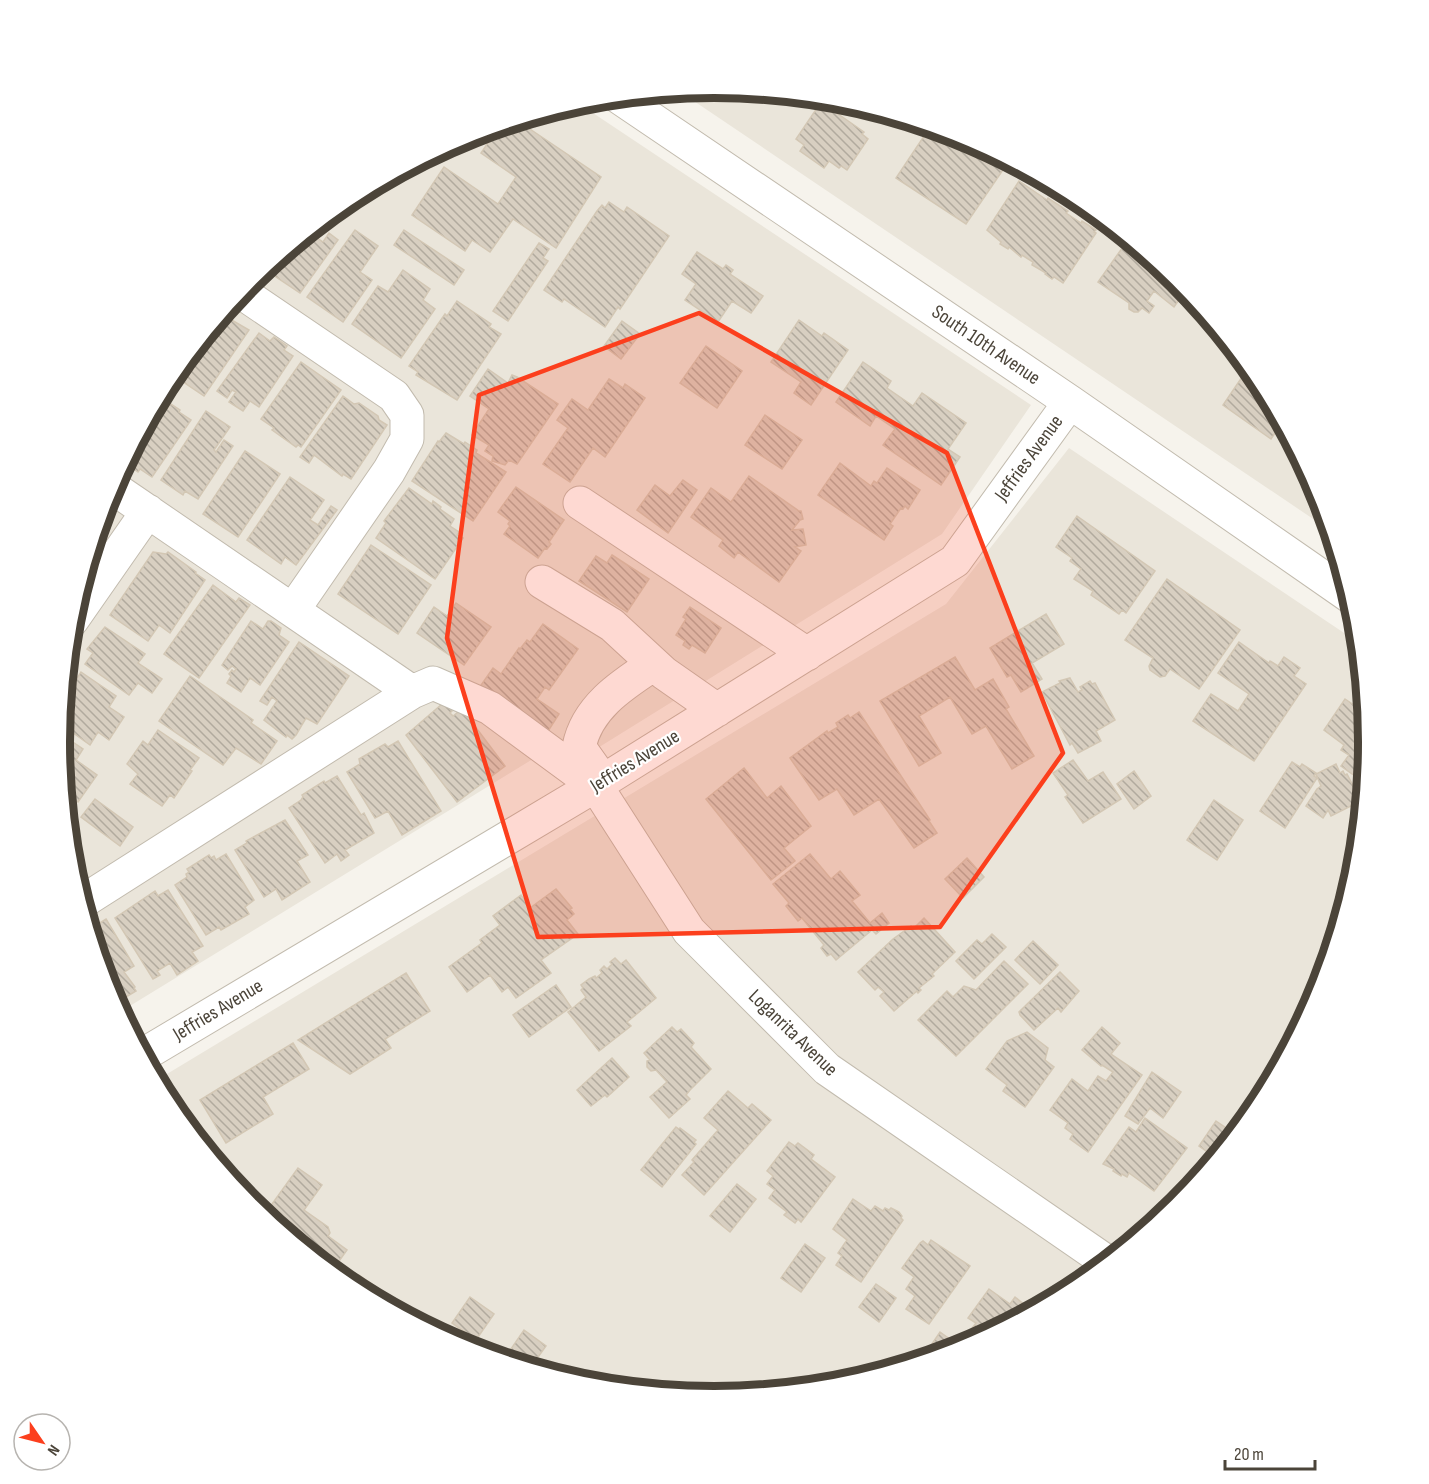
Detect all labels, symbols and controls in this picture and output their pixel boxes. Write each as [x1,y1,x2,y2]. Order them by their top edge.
street label: South 10th Avenue [927,300,1045,390]
street label: Jeffries Avenue [989,410,1068,506]
street label: Jeffries Avenue [585,724,684,798]
street label: Jeffries Avenue [168,974,267,1047]
street label: Loganrita Avenue [743,985,843,1081]
north arrow [12,1412,72,1472]
scale bar [1225,1433,1315,1471]
text: N [43,1441,63,1459]
text: 20 m [1234,1444,1264,1465]

